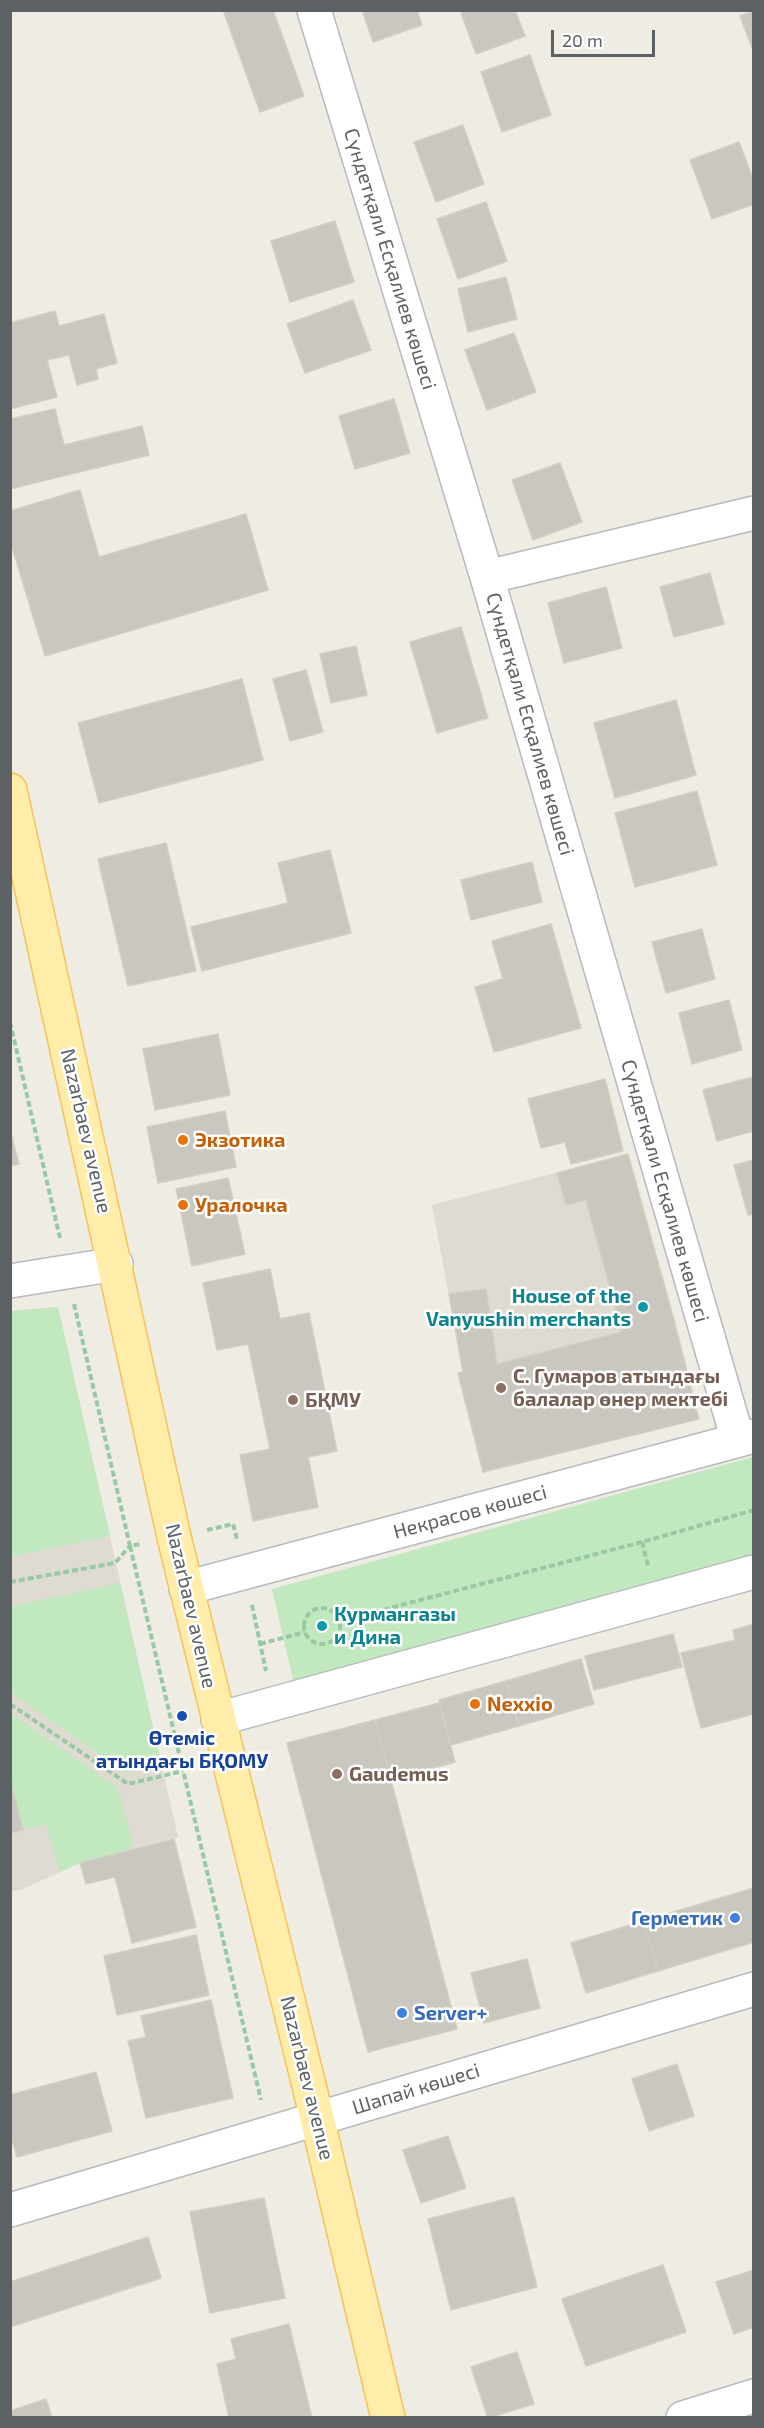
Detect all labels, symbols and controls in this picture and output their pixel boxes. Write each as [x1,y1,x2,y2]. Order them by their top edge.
scale bar [554,18,658,56]
text: 20 m [562,29,603,51]
street label: Сүндетқали Есқалиев көшесі [339,125,441,393]
street label: Сүндетқали Есқалиев көшесі [481,590,579,858]
street label: Nazarbaev avenue [55,1046,117,1216]
street label: Сүндетқали Есқалиев көшесі [616,1057,714,1325]
place label: Экзотика [195,1128,285,1152]
marker: Экзотика [176,1133,190,1147]
place label: Уралочка [195,1193,288,1217]
marker: Уралочка [176,1198,190,1212]
place label: House of the Vanyushin merchants [426,1284,631,1331]
marker: House of the Vanyushin merchants [636,1300,650,1314]
place label: С. Гумаров атындағы балалар өнер мектебі [513,1364,728,1411]
marker: С. Гумаров атындағы балалар өнер мектебі [494,1381,508,1395]
place label: БҚМУ [305,1388,361,1412]
marker: БҚМУ [286,1393,300,1407]
street label: Некрасов көшесі [391,1480,549,1544]
street label: Nazarbaev avenue [160,1521,222,1691]
place label: Курмангазы и Дина [334,1602,456,1649]
marker: Курмангазы и Дина [315,1619,329,1633]
place label: Nexxio [487,1692,553,1716]
marker: Nexxio [468,1697,482,1711]
marker: Өтеміс атындағы БҚОМУ [175,1709,189,1723]
place label: Өтеміс атындағы БҚОМУ [96,1726,268,1773]
place label: Gaudemus [349,1762,449,1786]
marker: Gaudemus [330,1767,344,1781]
place label: Герметик [631,1906,723,1930]
marker: Герметик [728,1911,742,1925]
street label: Nazarbaev avenue [275,1993,339,2163]
place label: Server+ [414,2001,487,2025]
marker: Server+ [395,2006,409,2020]
street label: Шапай көшесі [349,2058,483,2120]

